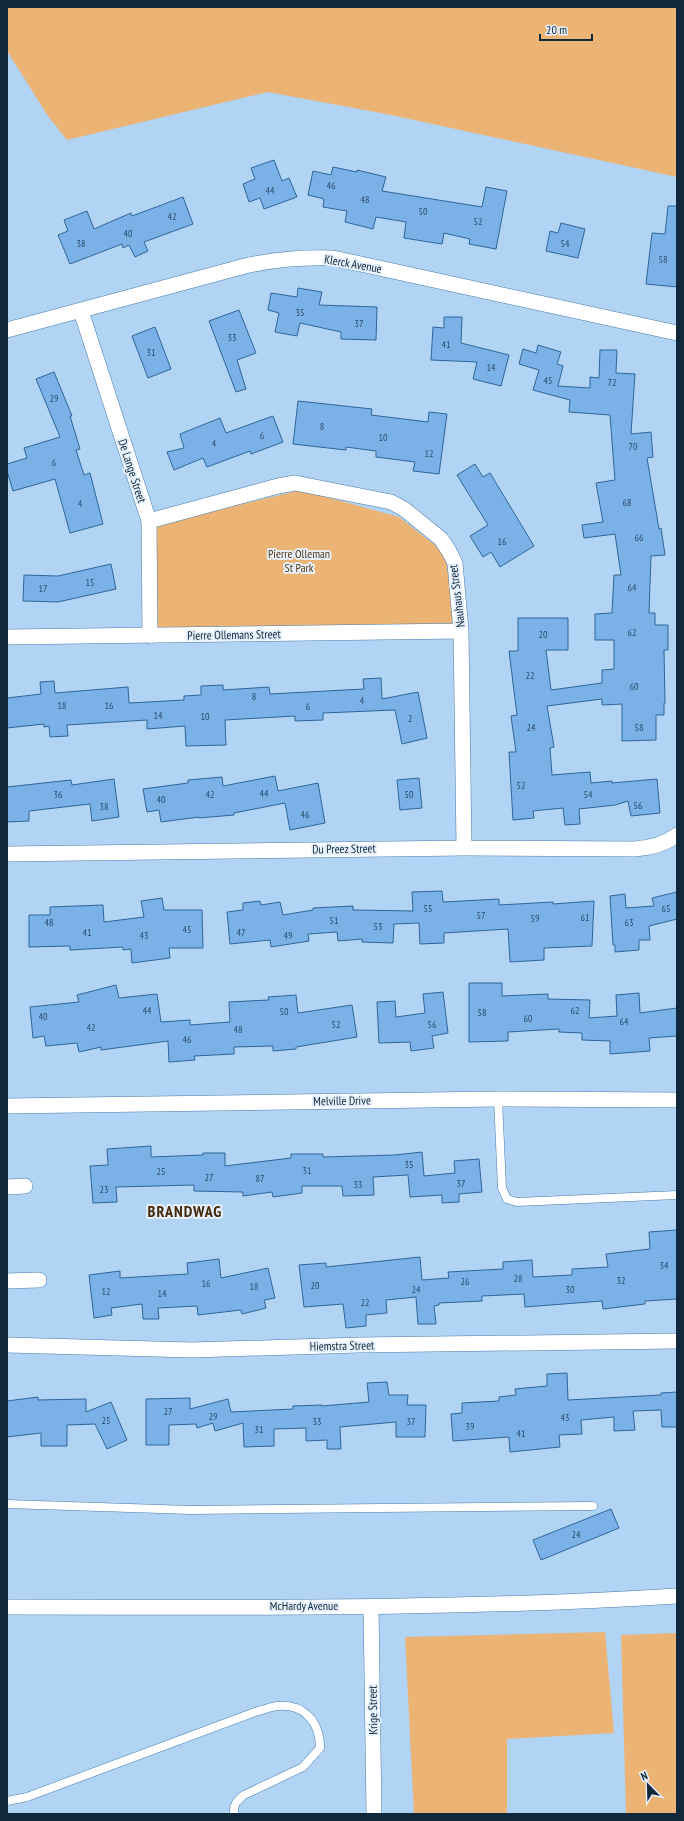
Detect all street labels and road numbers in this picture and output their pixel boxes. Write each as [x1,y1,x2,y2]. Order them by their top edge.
street label: Klerck Avenue [323,251,383,276]
street label: De Lange Street [115,437,150,505]
street label: Nauhaus Street [445,563,468,628]
street label: Pierre Ollemans Street [187,626,282,643]
street label: Du Preez Street [312,840,377,857]
street label: Melville Drive [313,1092,371,1109]
street label: Hiemstra Street [310,1337,375,1354]
street label: McHardy Avenue [270,1598,338,1613]
street label: Krige Street [365,1685,380,1735]

